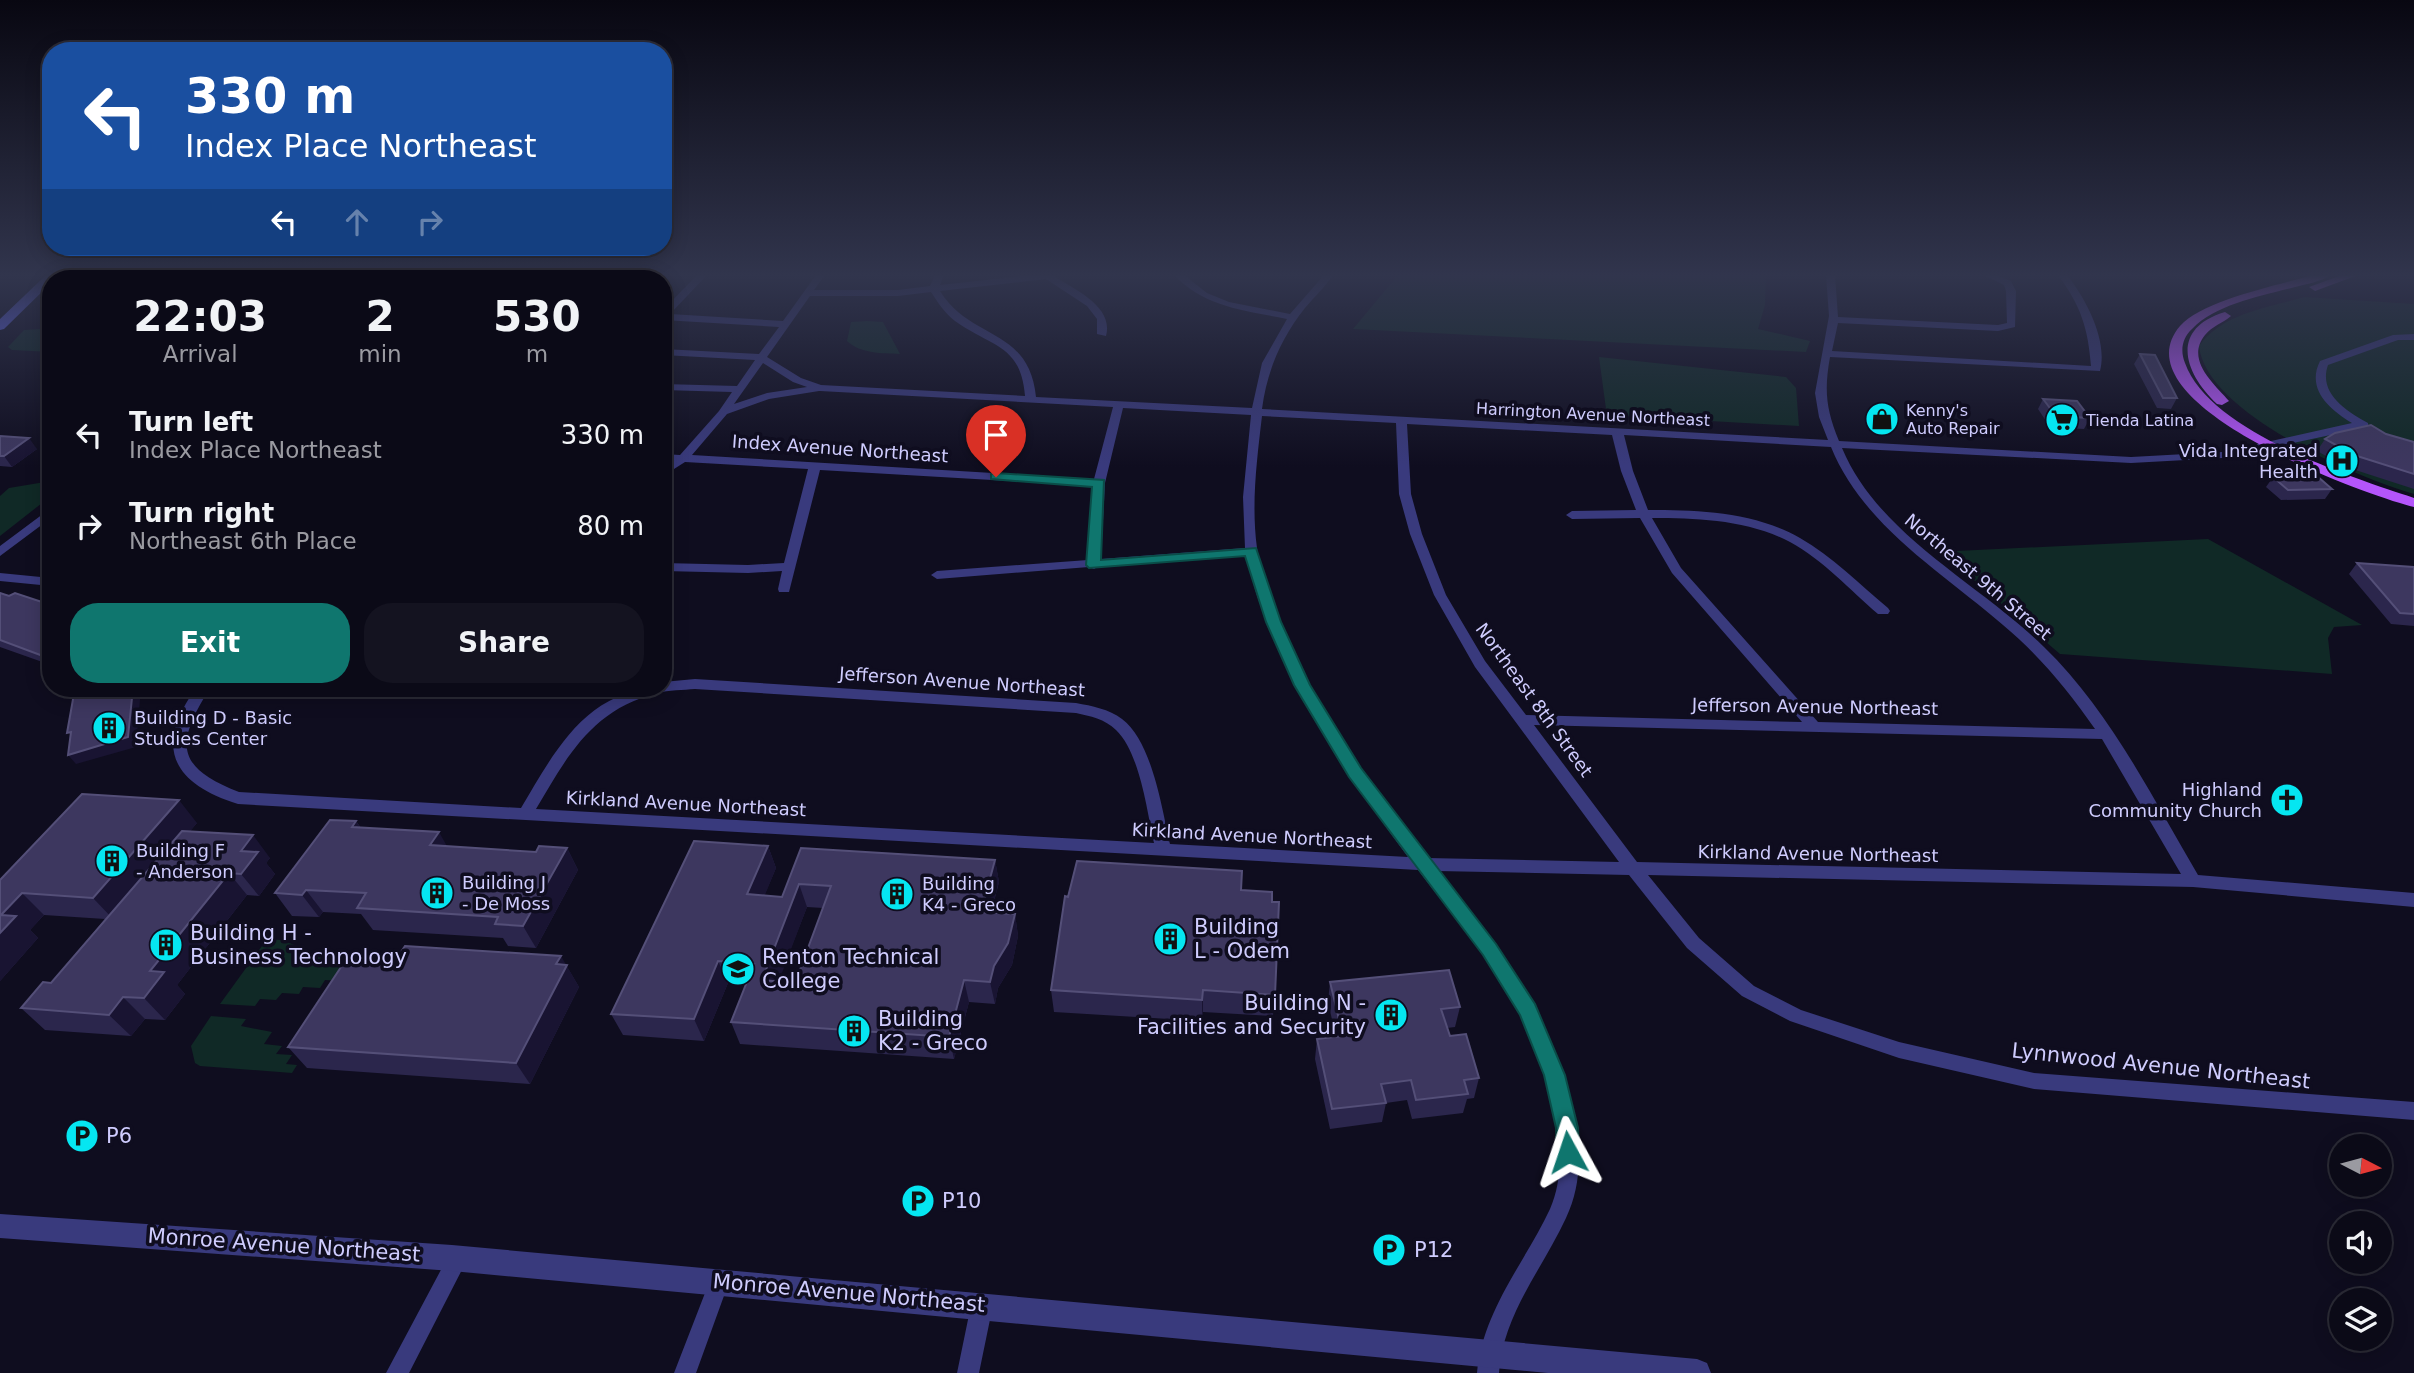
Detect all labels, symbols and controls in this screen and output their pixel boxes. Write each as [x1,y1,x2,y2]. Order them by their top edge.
text: 330 m [185,68,355,125]
icon: left [70,70,161,161]
text: Index Place Northeast [185,127,537,165]
icon: left [265,203,303,241]
icon: ahead [338,203,376,241]
icon: right [411,203,449,241]
text: 22:03 [133,292,267,341]
text: 2 [365,292,395,341]
text: 530 [493,292,581,341]
text: Arrival [163,341,238,367]
text: min [358,341,402,367]
text: m [526,341,548,367]
street label: Harrington Avenue Northeast [1475,399,1710,430]
shop icon: Kenny's Auto Repair [1863,400,1901,438]
place label: Kenny's Auto Repair [1906,401,2000,438]
supermarket icon: Tienda Latina [2043,401,2081,439]
pin [966,405,1026,477]
text: Turn left [129,407,253,437]
place label: Tienda Latina [2085,411,2194,430]
icon: left [70,416,108,454]
icon: arrive [977,416,1015,454]
text: 330 m [561,420,644,450]
street label: Index Avenue Northeast [731,430,949,467]
text: Index Place Northeast [129,437,382,463]
place label: Vida Integrated Health [2179,440,2318,482]
hospital icon: Vida Integrated Health [2323,442,2361,480]
text: Turn right [129,498,274,528]
icon: right [70,507,108,545]
street label: Northeast 9th Street [1901,509,2056,644]
text: 80 m [577,511,644,541]
text: Northeast 6th Place [129,528,357,554]
button: Exit [70,603,350,683]
button: Share [364,603,644,683]
street label: Northeast 8th Street [1472,619,1597,781]
street label: Jefferson Avenue Northeast [837,662,1086,701]
street label: Jefferson Avenue Northeast [1691,694,1938,719]
place label: Building D - Basic Studies Center [134,707,292,749]
building icon: Building D - Basic Studies Center [90,709,128,747]
place label: Highland Community Church [2088,779,2262,821]
church icon: Highland Community Church [2268,781,2306,819]
street label: Kirkland Avenue Northeast [565,787,807,820]
street label: Kirkland Avenue Northeast [1131,819,1373,852]
place label: Building F - Anderson [136,840,234,882]
street label: Kirkland Avenue Northeast [1697,841,1939,866]
building icon: Building F - Anderson [93,842,131,880]
place label: Building J - De Moss [462,872,550,914]
place label: Building K4 - Greco [922,873,1016,915]
building icon: Building J - De Moss [418,874,456,912]
building icon: Building K4 - Greco [878,875,916,913]
place label: Building L - Odem [1194,915,1290,963]
building icon: Building L - Odem [1151,920,1189,958]
place label: Building H - Business Technology [190,921,407,969]
building icon: Building H - Business Technology [147,926,185,964]
place label: Renton Technical College [762,945,939,993]
school or university icon: Renton Technical College [719,950,757,988]
place label: Building N - Facilities and Security [1137,991,1366,1039]
building icon: Building N - Facilities and Security [1372,996,1410,1034]
place label: Building K2 - Greco [878,1007,988,1055]
building icon: Building K2 - Greco [835,1012,873,1050]
street label: Lynnwood Avenue Northeast [2011,1038,2311,1094]
position arrow [1531,1115,1605,1189]
parking icon: P6 [63,1117,101,1155]
place label: P6 [106,1124,132,1148]
north arrow [2329,1134,2392,1197]
map controls [2329,1134,2392,1351]
parking icon: P10 [899,1182,937,1220]
place label: P10 [942,1189,981,1213]
button: sound [2329,1211,2392,1274]
street label: Monroe Avenue Northeast [147,1223,421,1267]
parking icon: P12 [1370,1231,1408,1269]
place label: P12 [1414,1238,1453,1262]
street label: Monroe Avenue Northeast [712,1269,986,1317]
button: layers [2329,1288,2392,1351]

